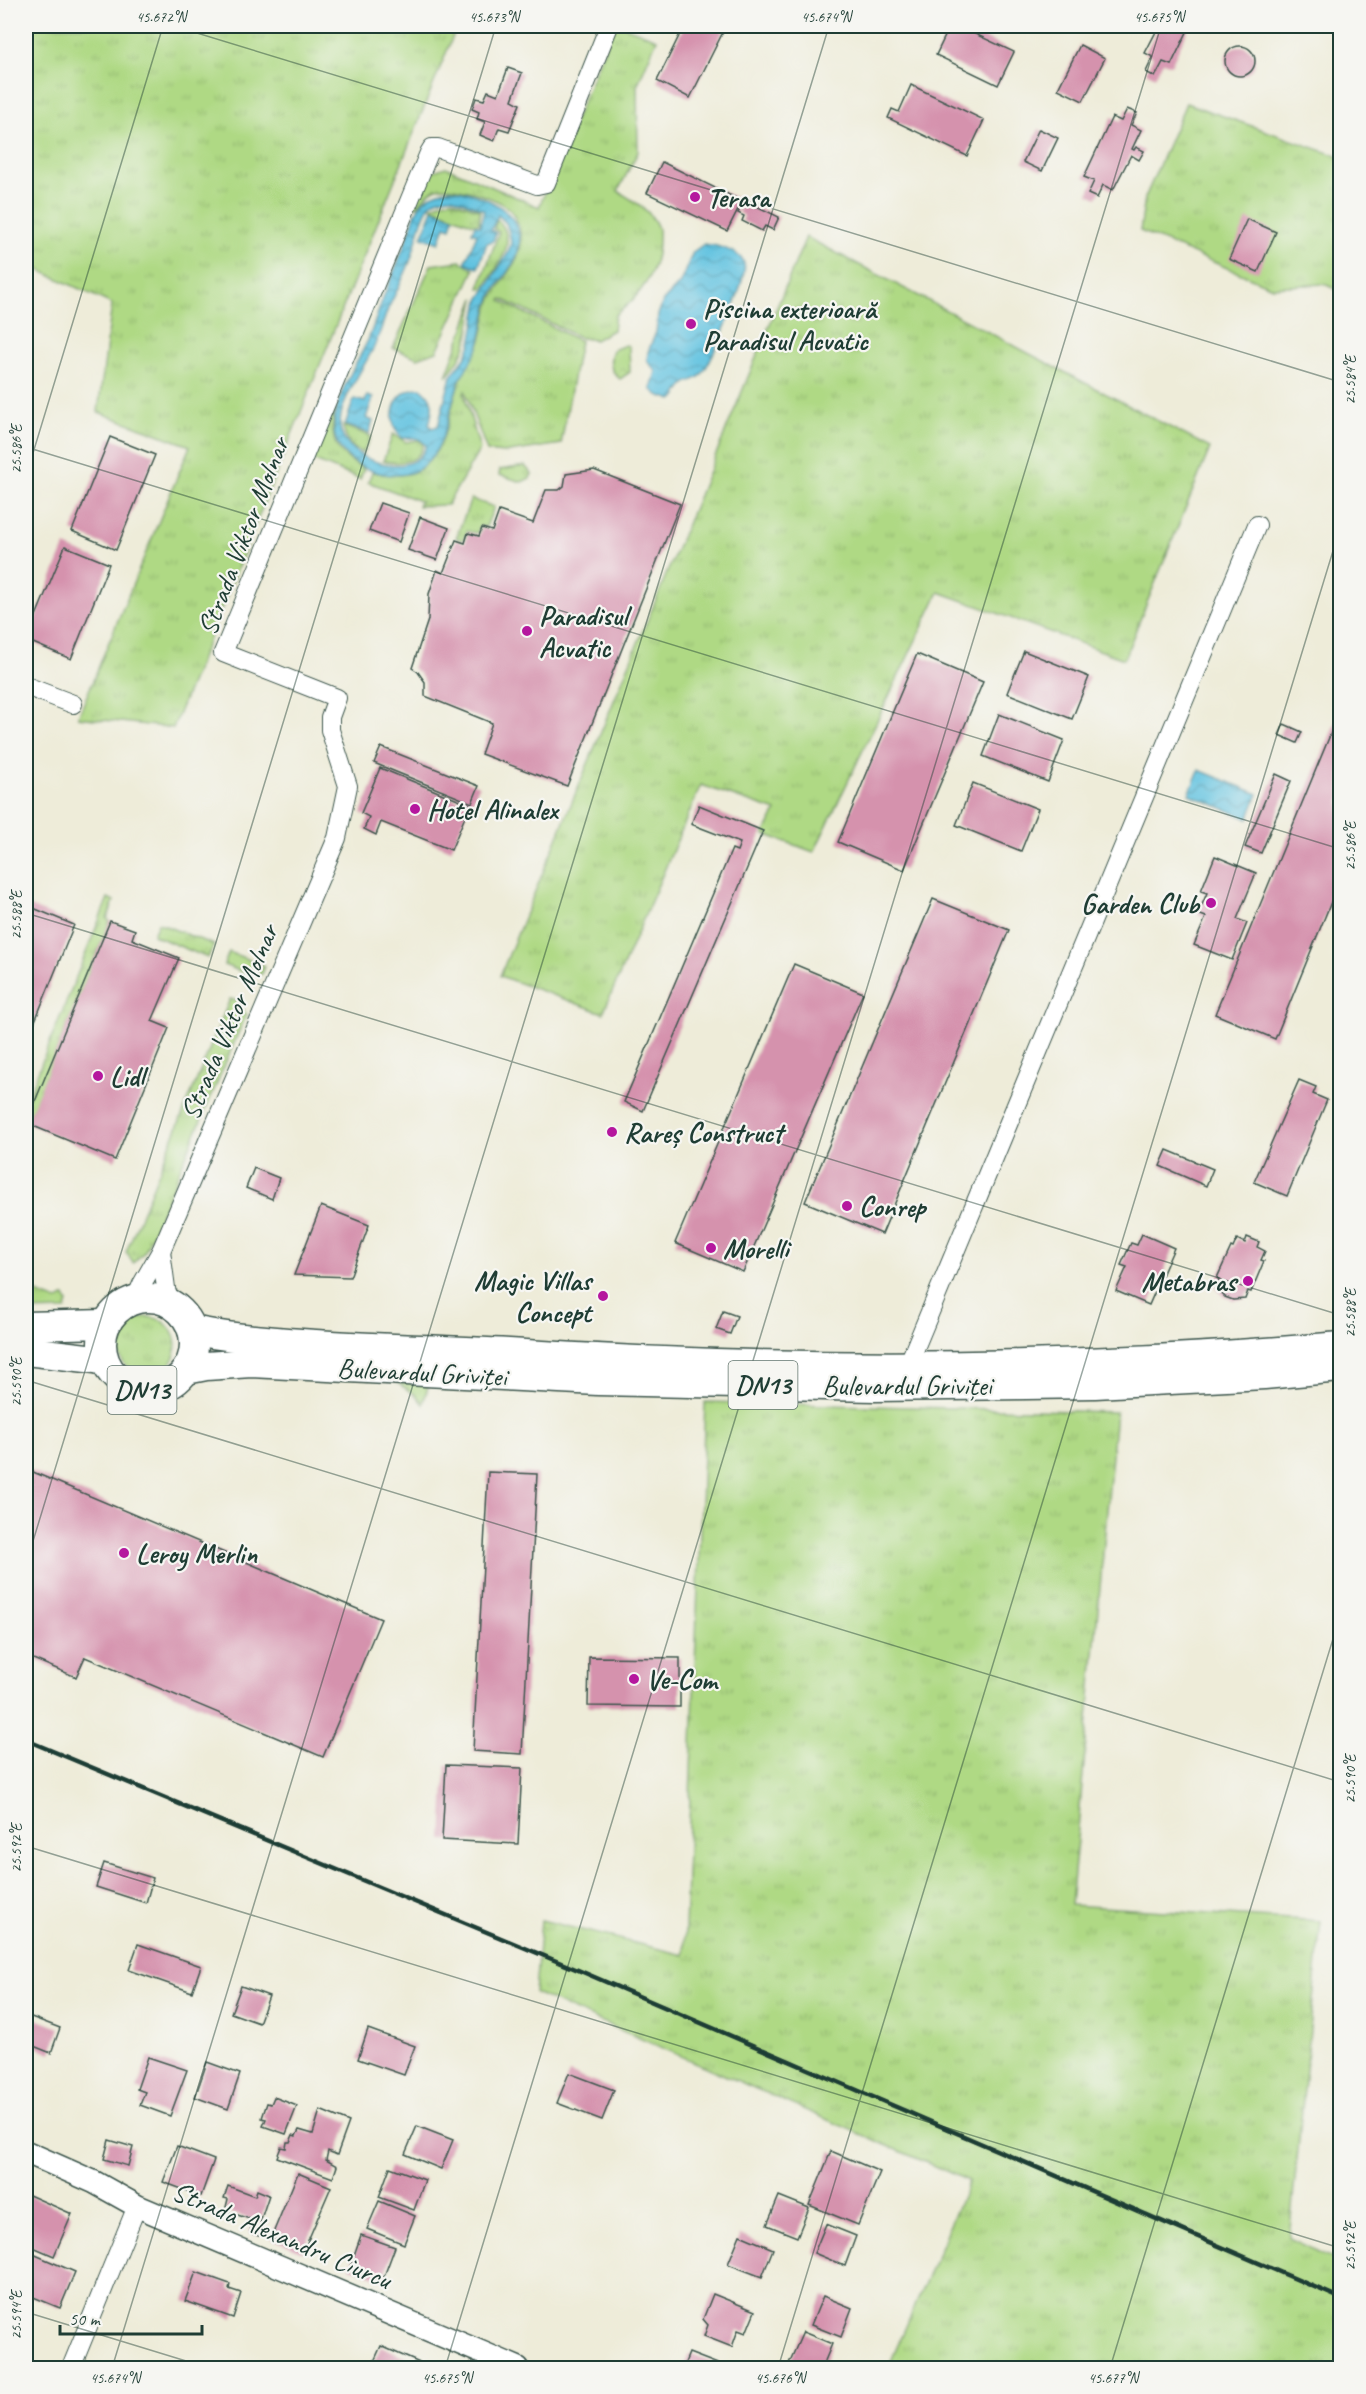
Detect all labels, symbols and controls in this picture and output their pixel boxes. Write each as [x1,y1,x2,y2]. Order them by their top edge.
text: 45.672°N [136,8,189,27]
text: 45.673°N [469,8,522,27]
text: 45.674°N [801,8,854,27]
text: 45.675°N [1134,8,1187,27]
place label: Terasa [707,180,772,215]
marker: Terasa [688,190,702,204]
place label: Piscina exterioară Paradisul Acvatic [703,291,878,358]
marker: Piscina exterioară Paradisul Acvatic [684,317,698,331]
text: 25.584°E [1341,353,1360,404]
text: 25.586°E [7,422,26,473]
street label: Strada Viktor Molnar [189,430,297,640]
place label: Paradisul Acvatic [539,598,633,665]
marker: Paradisul Acvatic [520,624,534,638]
place label: Hotel Alinalex [427,792,560,827]
marker: Hotel Alinalex [408,802,422,816]
text: 25.586°E [1341,819,1360,870]
place label: Garden Club [1081,886,1201,921]
text: 25.588°E [7,888,26,939]
marker: Garden Club [1204,896,1218,910]
street label: Strada Viktor Molnar [172,917,287,1125]
place label: Lidl [110,1059,149,1094]
marker: Lidl [91,1069,105,1083]
place label: Rareș Construct [624,1115,787,1150]
marker: Rareș Construct [605,1125,619,1139]
place label: Conrep [859,1189,928,1224]
marker: Conrep [840,1199,854,1213]
place label: Morelli [723,1231,792,1266]
marker: Morelli [704,1241,718,1255]
place label: Magic Villas Concept [474,1263,594,1330]
place label: Metabras [1141,1264,1239,1299]
marker: Metabras [1241,1274,1255,1288]
text: 25.588°E [1341,1286,1360,1337]
marker: Magic Villas Concept [596,1289,610,1303]
street label: Bulevardul Griviței [336,1350,511,1394]
text: 25.590°E [7,1355,26,1406]
road number: DN13 [728,1361,798,1409]
road number: DN13 [108,1366,176,1414]
street label: Bulevardul Griviței [822,1368,996,1403]
place label: Leroy Merlin [136,1536,258,1572]
marker: Leroy Merlin [117,1546,131,1560]
place label: Ve-Com [646,1662,720,1697]
marker: Ve-Com [627,1672,641,1686]
text: 25.590°E [1341,1752,1360,1803]
text: 25.592°E [7,1821,26,1872]
street label: Strada Alexandru Ciurcu [167,2173,398,2298]
text: 25.592°E [1341,2219,1360,2270]
text: 25.594°E [7,2288,26,2339]
scale bar [60,2298,202,2336]
text: 50 m [69,2308,102,2330]
text: 45.674°N [90,2369,143,2388]
text: 45.675°N [422,2369,475,2388]
text: 45.676°N [755,2369,808,2388]
text: 45.677°N [1088,2369,1141,2388]

